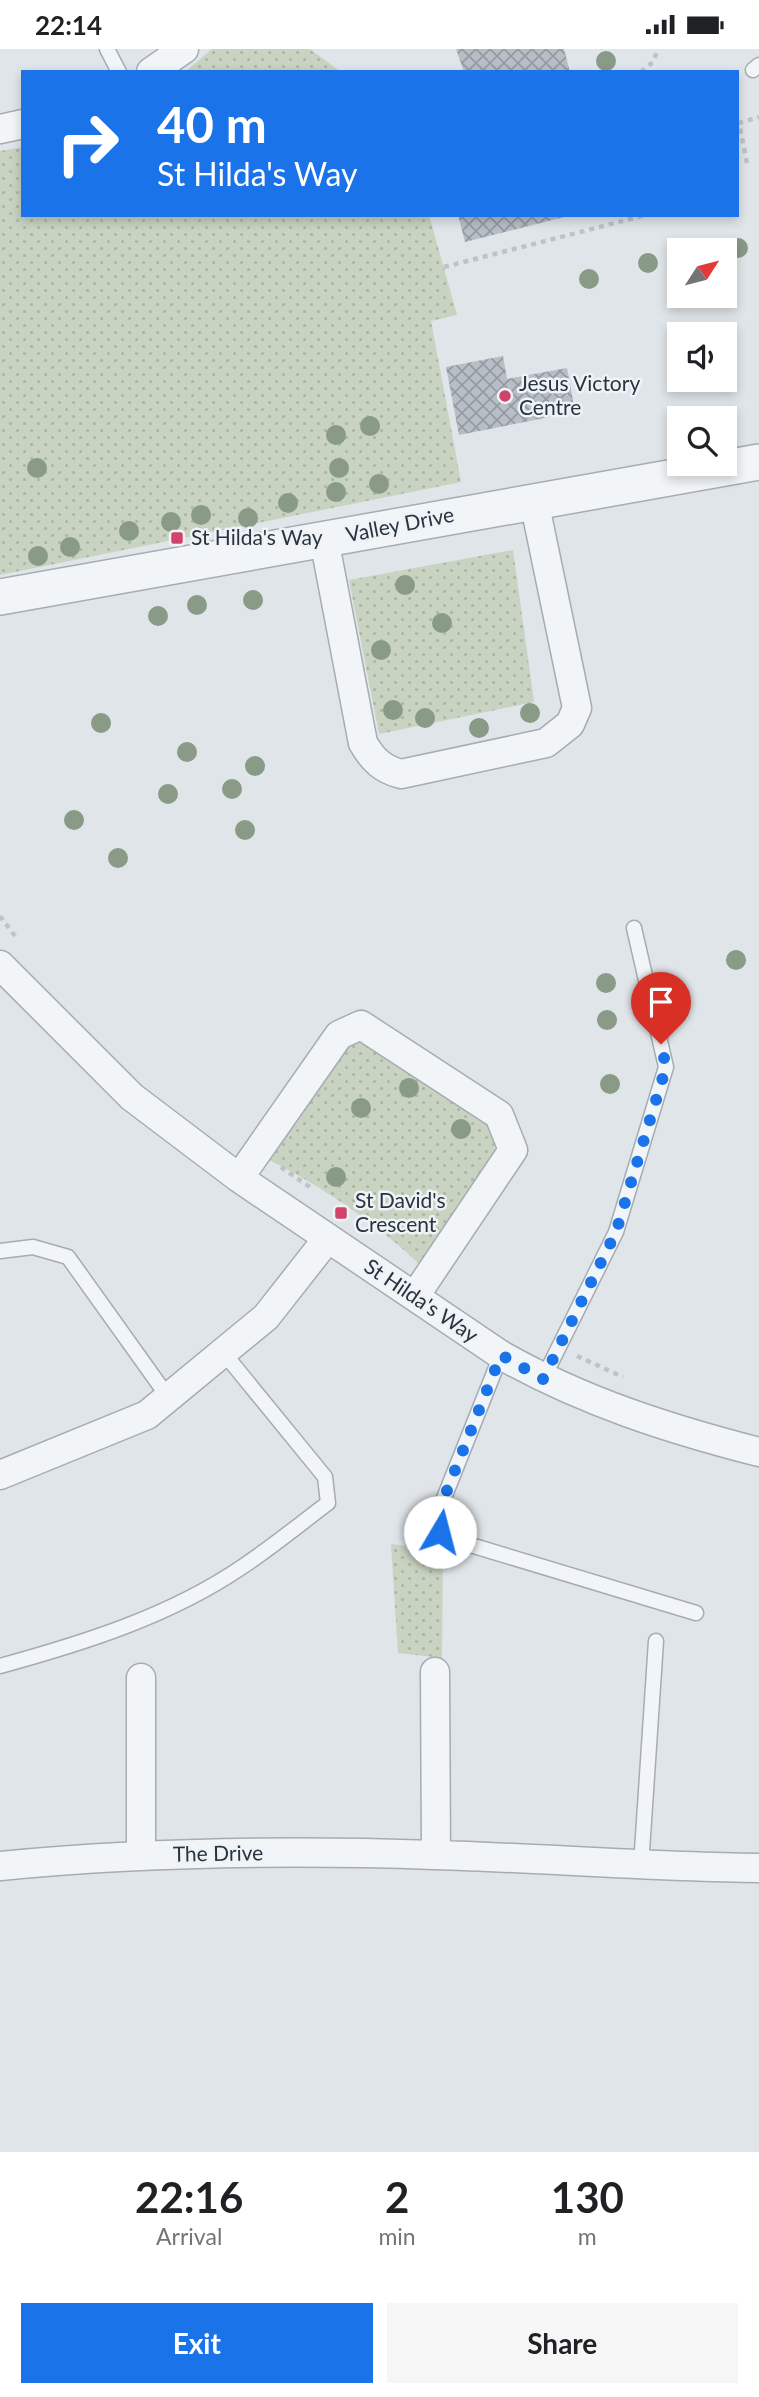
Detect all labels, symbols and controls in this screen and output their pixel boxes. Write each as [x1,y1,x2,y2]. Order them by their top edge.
text: 22:14 [35,9,102,41]
text: 40 m [157,95,267,153]
icon: right [42,98,133,189]
text: St Hilda's Way [157,154,357,193]
north arrow [667,238,737,308]
map controls [667,238,737,476]
button: sound [667,322,737,392]
place label: Jesus Victory Centre [519,370,640,419]
marker: Jesus Victory Centre [497,388,513,404]
button: search [667,406,737,476]
street label: Valley Drive [344,501,456,546]
place label: St Hilda's Way [191,524,323,549]
marker: St Hilda's Way [169,530,185,546]
pin [631,972,691,1044]
icon: arrive [642,983,680,1021]
place label: St David's Crescent [355,1187,446,1236]
marker: St David's Crescent [333,1205,349,1221]
street label: St Hilda's Way [360,1253,483,1347]
position arrow [403,1495,477,1569]
street label: The Drive [173,1839,263,1866]
text: 22:16 [135,2172,243,2222]
text: 2 [385,2172,409,2222]
text: 130 [551,2172,624,2222]
text: Arrival [156,2222,222,2250]
text: min [378,2222,416,2250]
text: m [578,2222,597,2250]
button: Exit [21,2303,373,2383]
button: Share [387,2303,738,2383]

